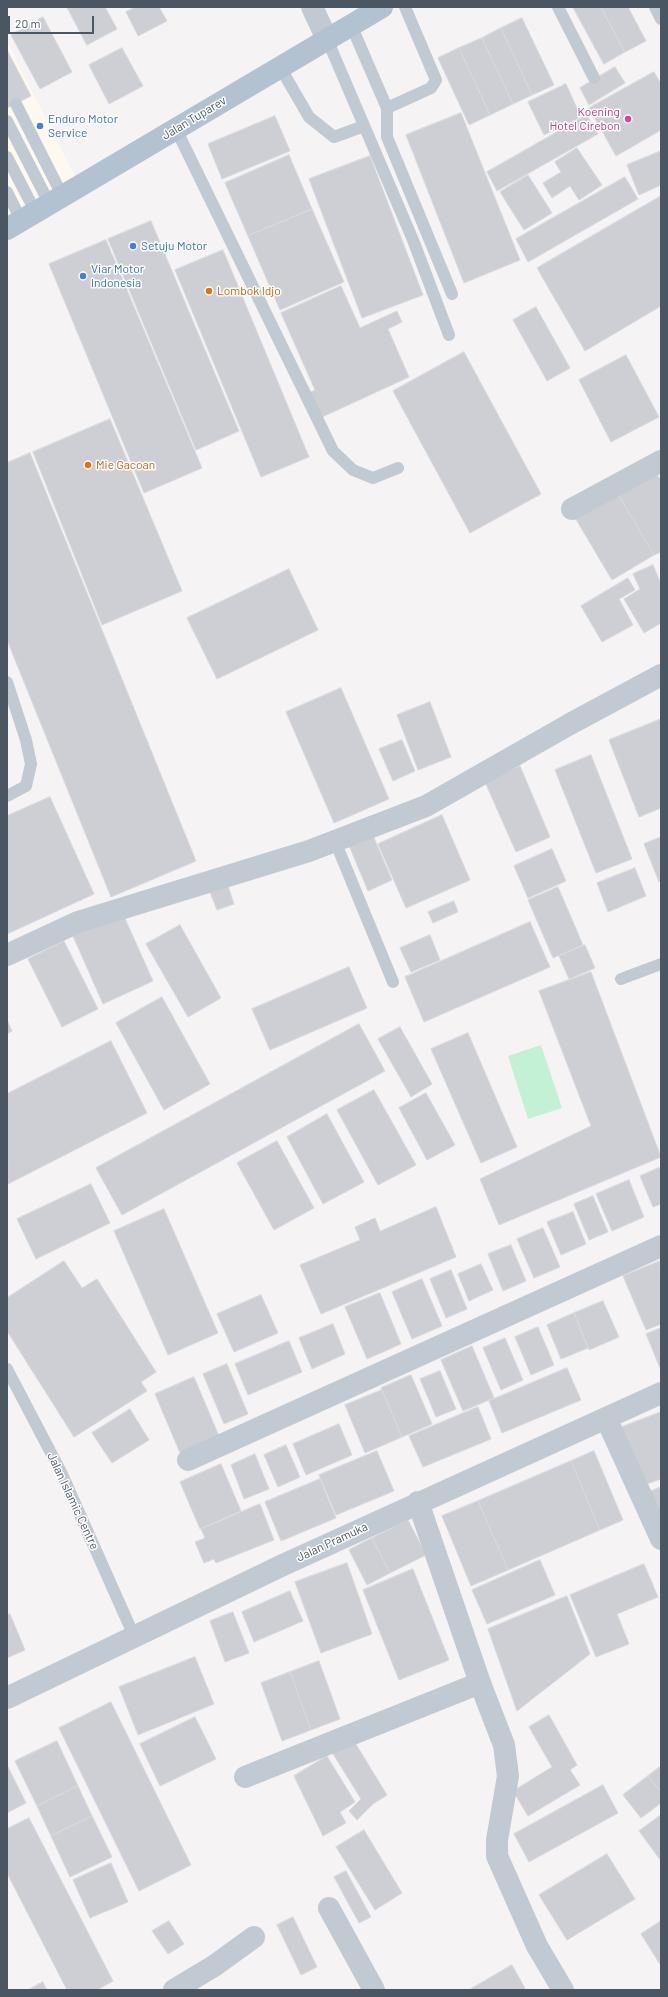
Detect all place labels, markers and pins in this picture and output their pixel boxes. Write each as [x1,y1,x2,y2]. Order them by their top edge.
place label: Koening Hotel Cirebon [549,105,620,133]
place label: Enduro Motor Service [48,112,118,140]
marker: Koening Hotel Cirebon [623,114,633,124]
marker: Enduro Motor Service [35,121,45,131]
place label: Setuju Motor [141,239,207,253]
marker: Setuju Motor [128,241,138,251]
place label: Viar Motor Indonesia [91,262,144,290]
marker: Viar Motor Indonesia [78,271,88,281]
place label: Lombok Idjo [217,284,281,298]
marker: Lombok Idjo [204,286,214,296]
place label: Mie Gacoan [96,458,155,472]
marker: Mie Gacoan [83,460,93,470]

